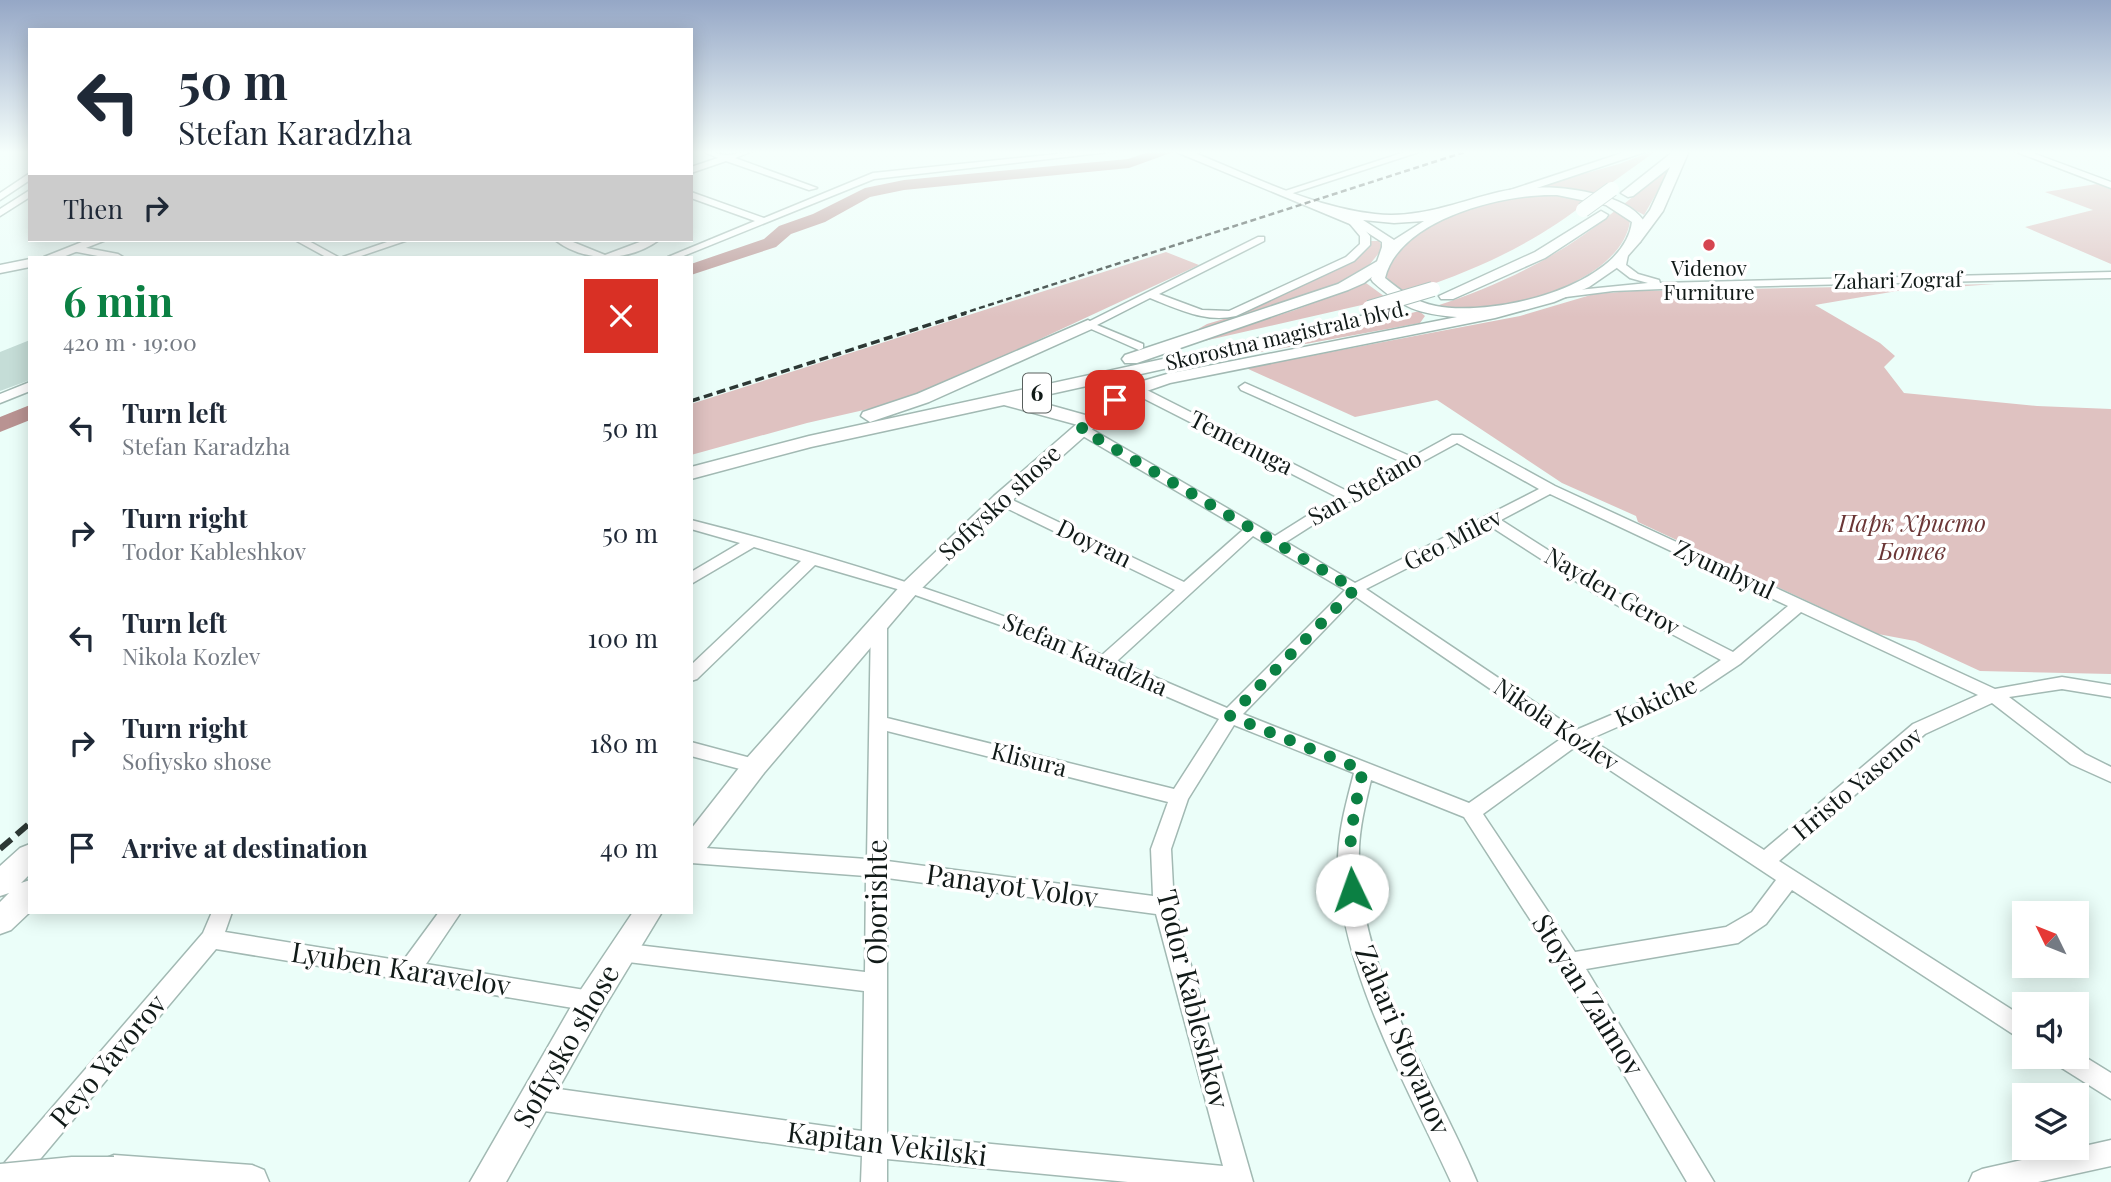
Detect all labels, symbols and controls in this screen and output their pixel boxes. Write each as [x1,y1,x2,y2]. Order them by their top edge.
text: 50 m [178,47,288,112]
icon: left [63,56,154,147]
text: Stefan Karadzha [178,110,412,153]
icon: right [137,189,175,227]
text: Then [63,191,123,226]
marker: Videnov Furniture [1701,237,1717,253]
place label: Videnov Furniture [1663,253,1755,305]
street label: Zahari Zograf [1834,264,1964,294]
text: 6 min [63,272,173,328]
button: close [584,279,658,353]
street label: Skorostna magistrala blvd. [1162,292,1411,376]
text: 420 m · 19:00 [63,326,197,357]
pin [1085,370,1145,430]
road number: 6 [1023,374,1051,412]
icon: arrive [1096,381,1134,419]
text: Turn left [122,395,227,430]
street label: Temenuga [1185,402,1299,481]
icon: left [63,409,101,447]
text: 50 m [602,410,658,445]
text: Stefan Karadzha [122,430,290,461]
street label: Sofiysko shose [931,437,1067,567]
street label: San Stefano [1301,441,1427,532]
text: Turn right [122,500,248,535]
street label: Geo Milev [1397,500,1507,577]
park label: Парк Христо Ботев [1837,506,1986,566]
street label: Doyran [1052,510,1138,574]
icon: right [63,514,101,552]
text: 50 m [602,515,658,550]
street label: Zyumbyul [1669,531,1780,605]
text: Todor Kableshkov [122,535,306,566]
street label: Nayden Gerov [1540,539,1686,642]
street label: Stefan Karadzha [999,604,1173,702]
text: Turn left [122,605,227,640]
icon: left [63,619,101,657]
text: 100 m [588,620,658,655]
text: Nikola Kozlev [122,640,260,671]
street label: Kokiche [1609,667,1701,733]
street label: Nikola Kozlev [1488,670,1626,777]
text: Turn right [122,710,248,745]
street label: Hristo Yasenov [1785,719,1928,846]
icon: right [63,724,101,762]
text: 180 m [590,725,658,760]
street label: Klisura [988,733,1071,783]
text: Sofiysko shose [122,745,272,776]
icon: arrive [63,829,101,867]
text: Arrive at destination [122,830,368,865]
text: 40 m [600,830,658,865]
street label: Oborishte [857,839,894,965]
position arrow [1315,853,1389,927]
street label: Panayot Volov [924,854,1101,915]
street label: Todor Kableshkov [1149,885,1240,1112]
north arrow [2012,901,2090,978]
map controls [2012,901,2089,1160]
street label: Stoyan Zaimov [1525,906,1654,1082]
street label: Lyuben Karavelov [289,932,514,1003]
street label: Zahari Stoyanov [1348,939,1461,1140]
street label: Sofiysko shose [503,957,626,1133]
street label: Peyo Yavorov [40,985,174,1134]
button: sound [2012,992,2089,1069]
button: layers [2012,1083,2089,1160]
street label: Kapitan Vekilski [785,1112,989,1173]

